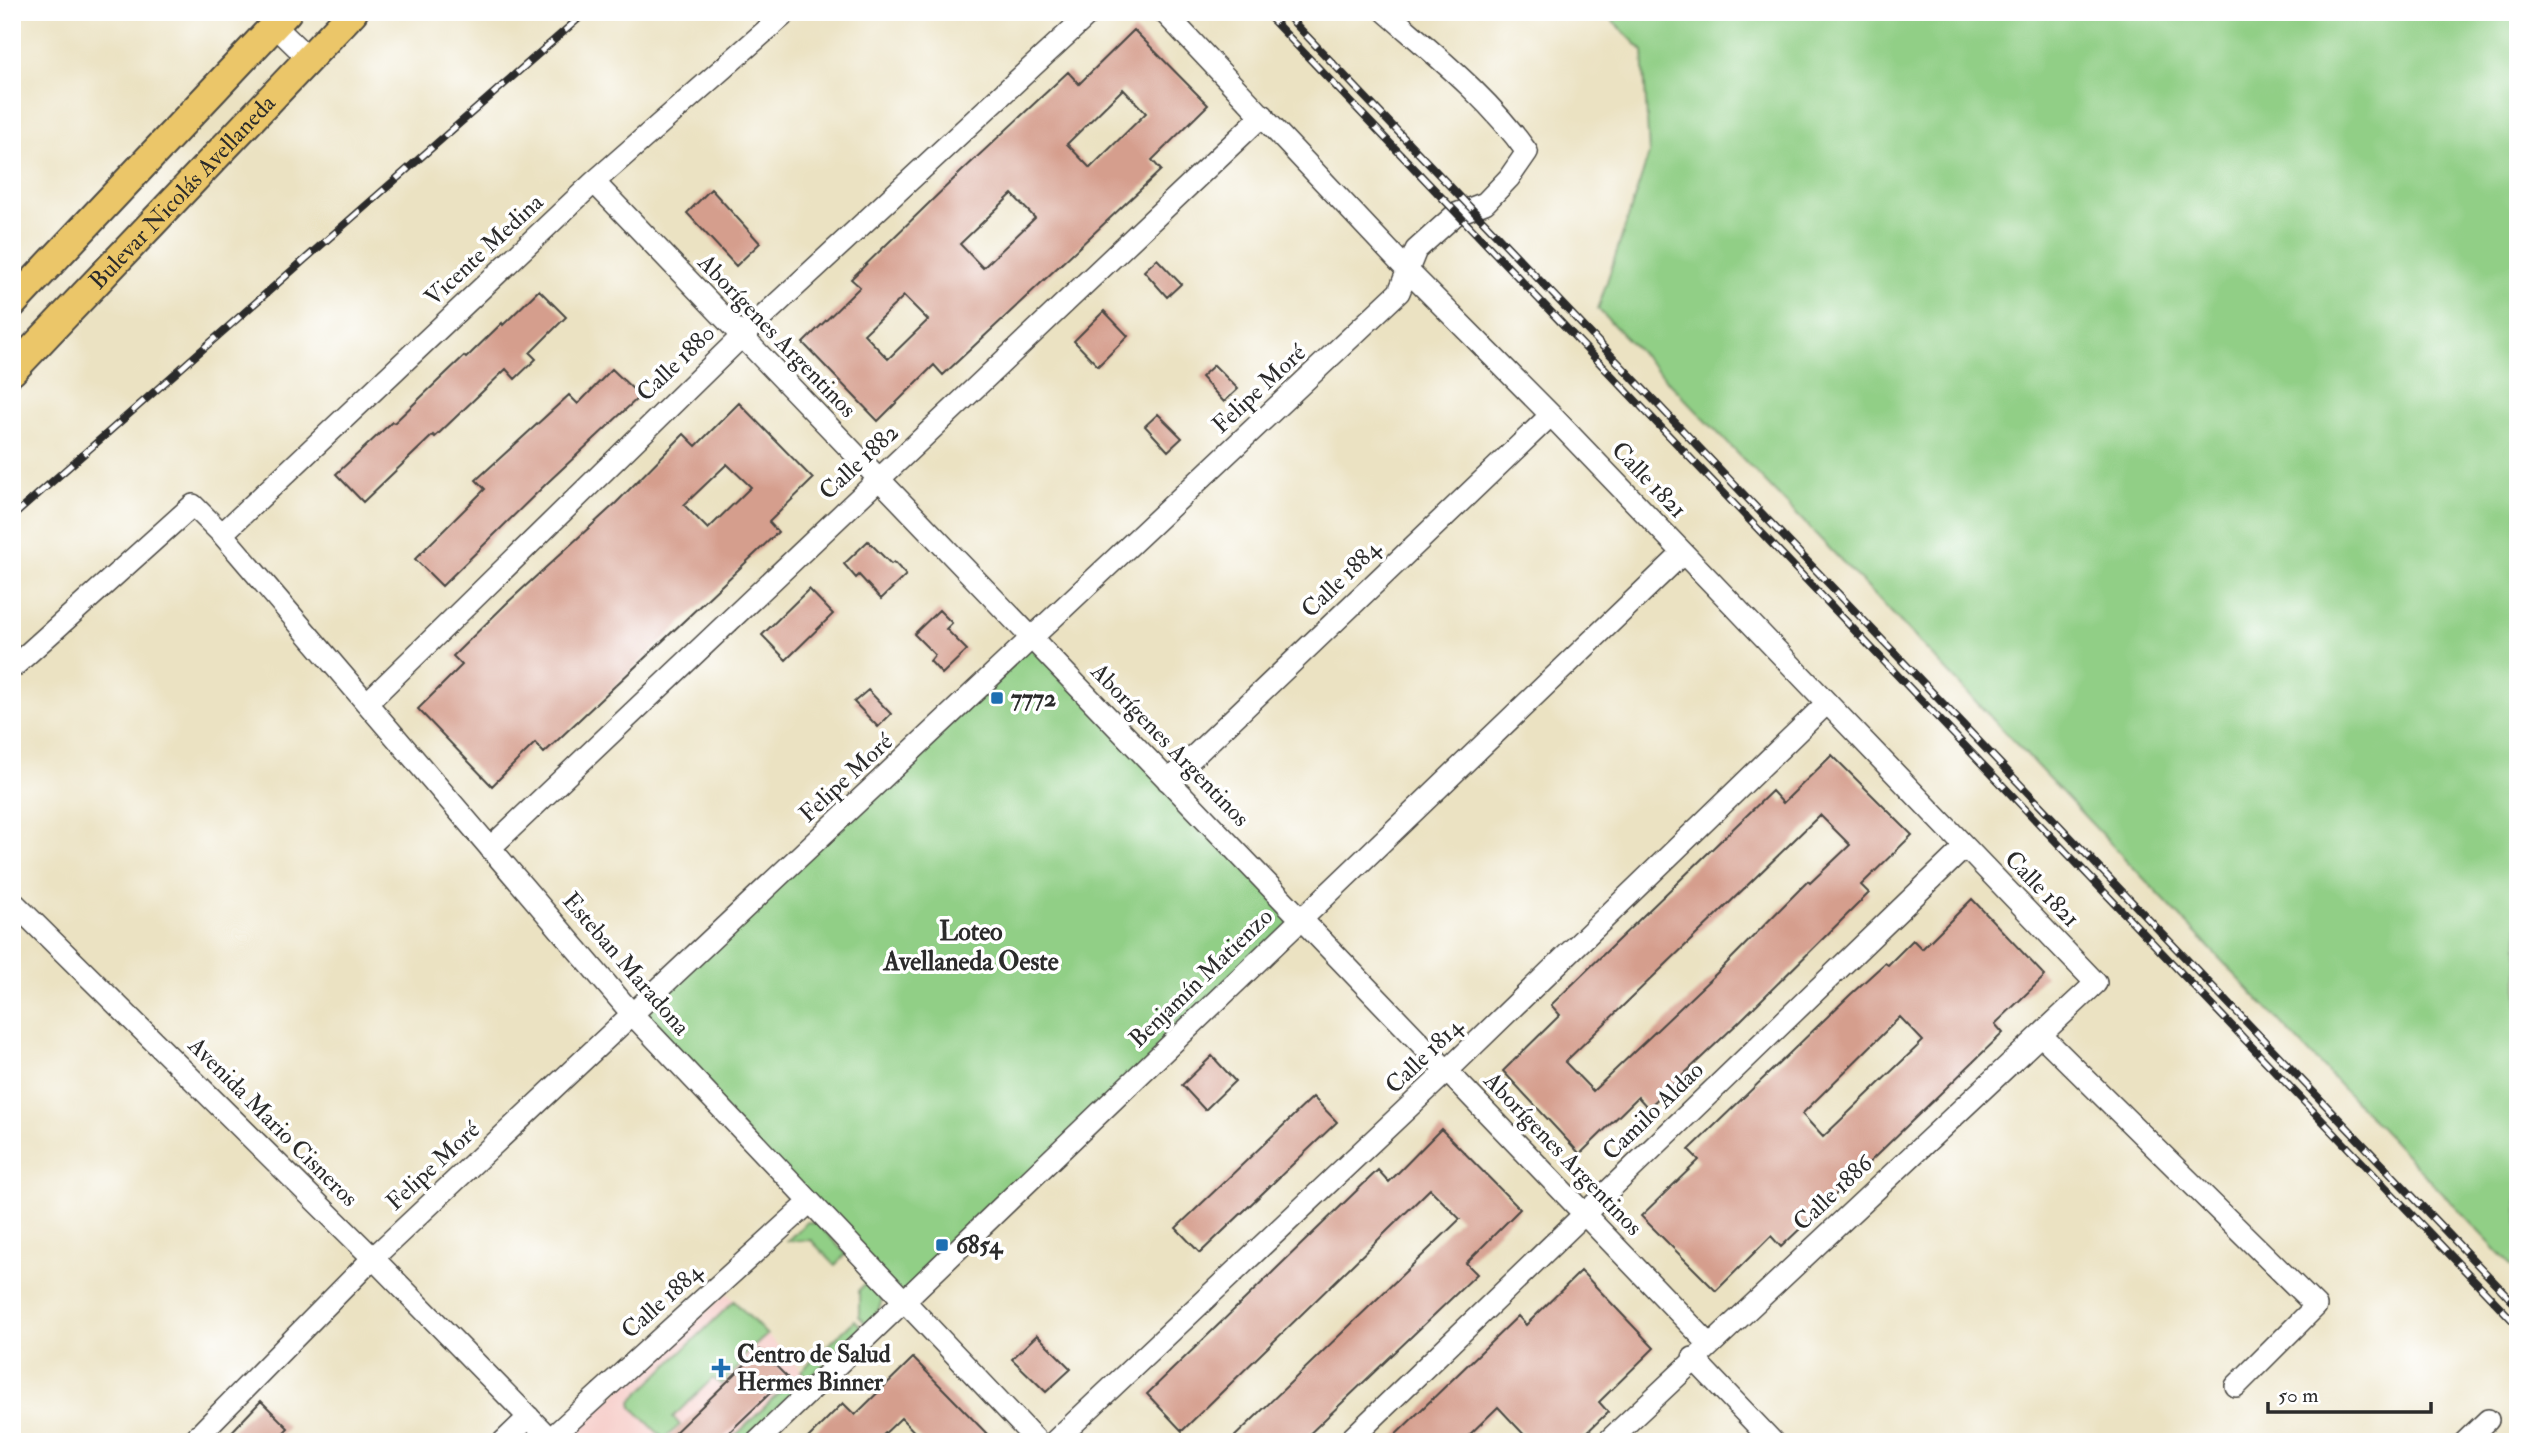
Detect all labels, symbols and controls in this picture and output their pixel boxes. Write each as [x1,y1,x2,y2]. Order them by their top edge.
street label: Bulevar Nicolás Avellaneda [82,87,283,296]
street label: Vicente Medina [418,186,551,313]
street label: Aborígenes Argentinos [690,247,863,424]
street label: Calle 1880 [630,318,722,408]
street label: Felipe Moré [1205,337,1313,440]
street label: Calle 1882 [813,417,905,507]
street label: Calle 1821 [1605,435,1693,525]
street label: Calle 1884 [1295,533,1388,624]
street label: Aborígenes Argentinos [1083,656,1256,833]
place label: 7772 [1011,683,1056,714]
marker: 7772 [989,690,1005,706]
street label: Felipe Moré [792,726,900,829]
street label: Calle 1821 [1998,844,2086,934]
street label: Esteban Maradona [555,886,697,1043]
street label: Benjamín Matienzo [1122,901,1280,1055]
district label: Loteo Avellaneda Oeste [882,916,1059,978]
street label: Calle 1814 [1379,1011,1470,1100]
street label: Avenida Mario Cisneros [181,1030,365,1214]
street label: Camilo Aldao [1596,1055,1710,1167]
street label: Aborígenes Argentinos [1476,1065,1649,1242]
street label: Felipe Moré [379,1114,487,1217]
street label: Calle 1886 [1787,1147,1881,1238]
place label: 6854 [956,1230,1004,1261]
marker: 6854 [934,1237,950,1253]
street label: Calle 1884 [615,1256,710,1346]
place label: Centro de Salud Hermes Binner [737,1339,891,1398]
marker: Centro de Salud Hermes Binner [711,1358,731,1378]
scale bar [2268,1370,2430,1414]
text: 50 m [2278,1382,2319,1409]

